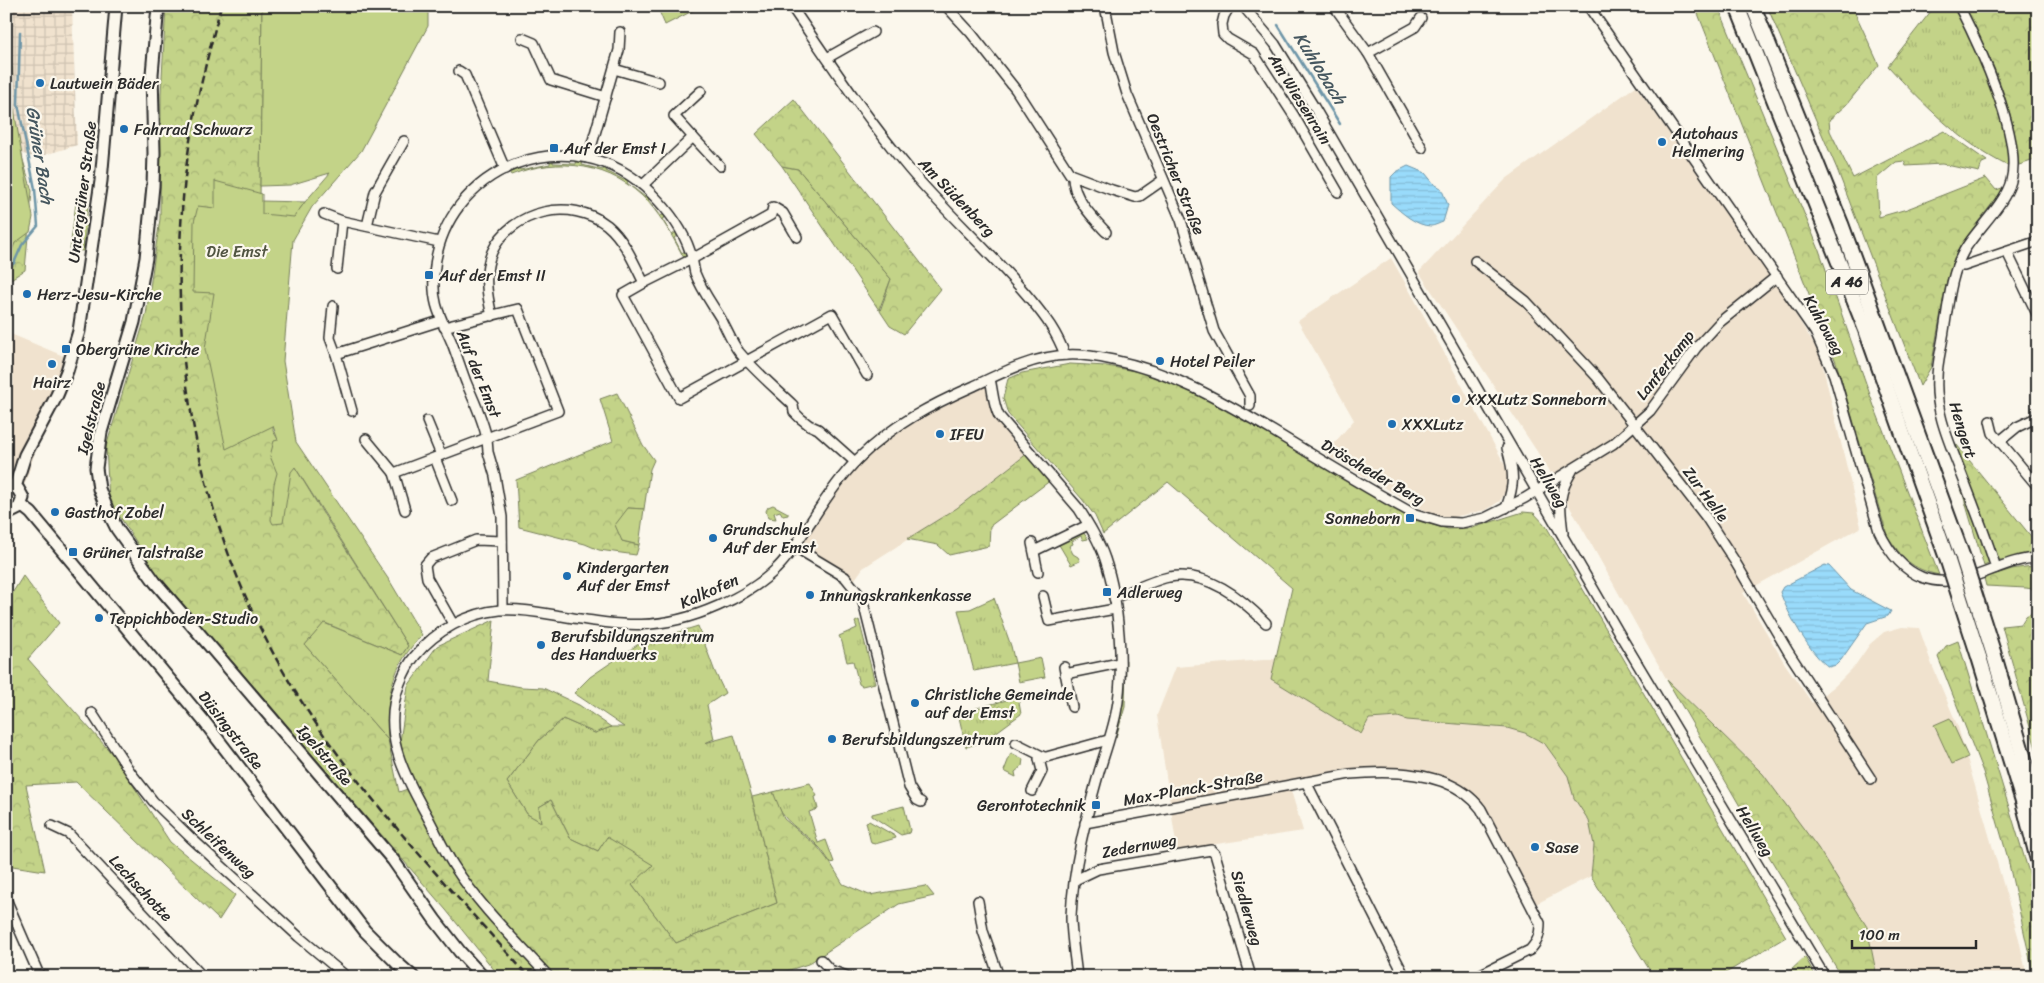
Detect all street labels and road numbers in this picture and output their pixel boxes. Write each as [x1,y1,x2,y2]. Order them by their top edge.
street label: Am Wiesenrain [1260,47,1340,151]
street label: Oestricher Straße [1138,108,1214,240]
street label: Untergrüner Straße [59,119,105,265]
street label: Am Südenberg [910,149,1003,244]
road number: A 46 [1826,270,1868,294]
street label: Kuhloweg [1795,289,1853,361]
street label: Lanferkamp [1628,323,1702,407]
street label: Auf der Emst [448,325,510,423]
street label: Igelstraße [68,378,114,458]
street label: Hengert [1941,398,1985,462]
street label: Dröscheder Berg [1316,430,1430,514]
street label: Hellweg [1522,451,1576,513]
street label: Zur Helle [1675,460,1737,529]
street label: Kalkofen [675,565,744,617]
street label: Düsingstraße [191,684,272,776]
street label: Igelstraße [289,717,360,793]
street label: Max-Planck-Straße [1121,761,1265,815]
street label: Schleifenweg [175,800,263,886]
street label: Hellweg [1728,800,1782,862]
street label: Zedernweg [1099,825,1179,867]
street label: Lechschotte [102,847,180,929]
street label: Siedlerweg [1222,867,1272,949]

